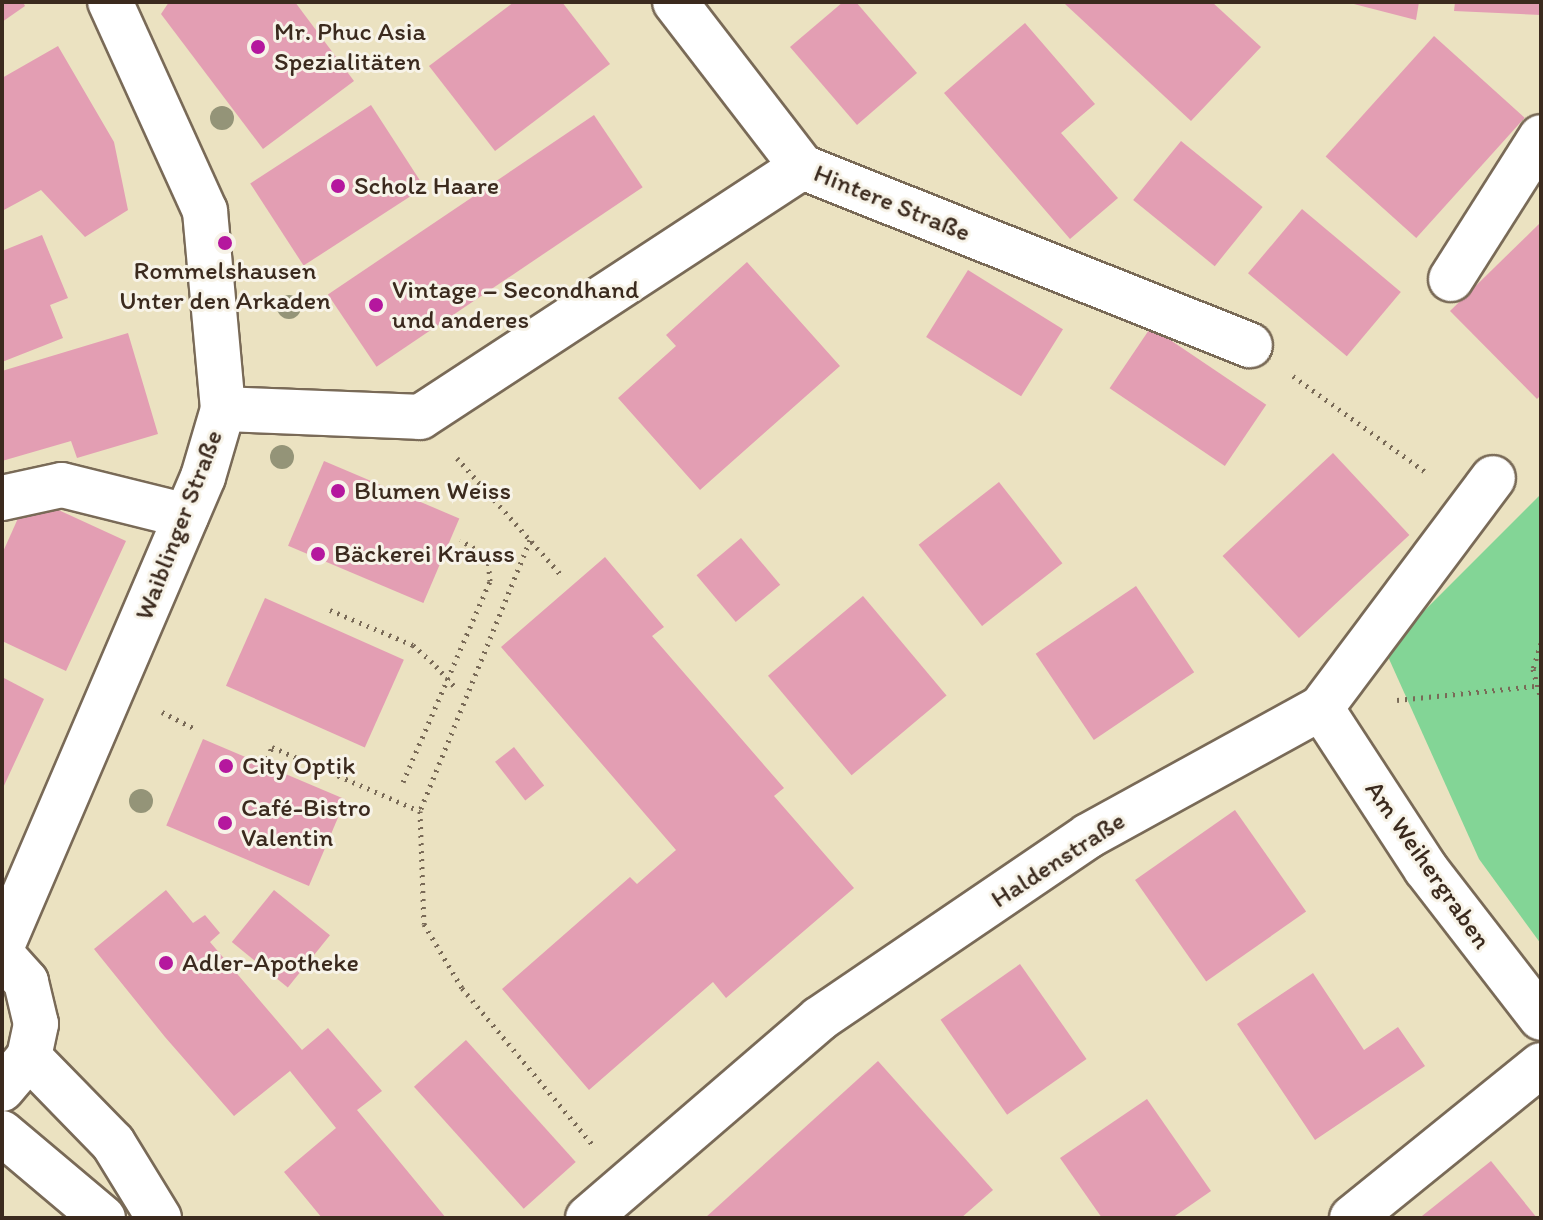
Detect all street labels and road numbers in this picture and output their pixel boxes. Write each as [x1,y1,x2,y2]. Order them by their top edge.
street label: Hintere Straße [809,157,975,249]
street label: Waiblinger Straße [128,426,230,624]
street label: Am Weihergraben [1358,775,1498,955]
street label: Haldenstraße [985,805,1131,915]

